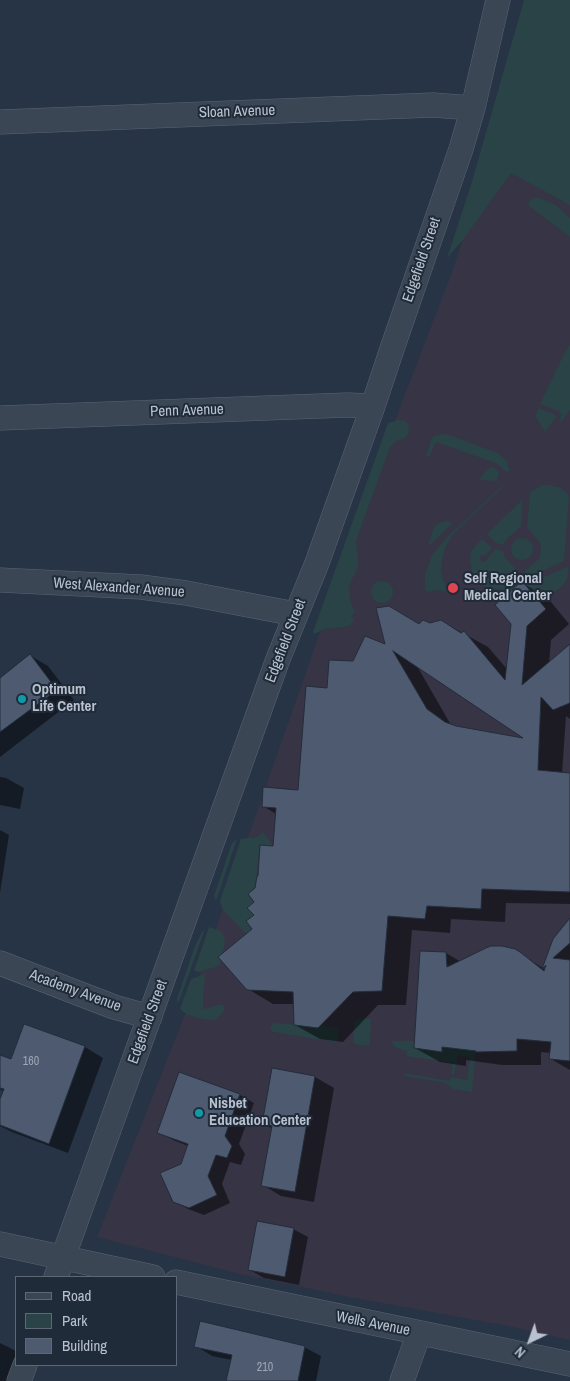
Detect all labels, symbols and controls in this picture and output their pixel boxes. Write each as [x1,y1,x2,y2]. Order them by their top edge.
street label: Sloan Avenue [199,102,275,122]
street label: Edgefield Street [399,215,445,305]
street label: Penn Avenue [150,401,224,421]
place label: Self Regional Medical Center [464,570,551,605]
street label: West Alexander Avenue [53,574,185,602]
marker: Self Regional Medical Center [446,581,460,595]
street label: Edgefield Street [262,597,310,685]
place label: Optimum Life Center [32,681,96,716]
marker: Optimum Life Center [16,693,28,705]
street label: Academy Avenue [27,966,123,1016]
street label: Edgefield Street [124,977,172,1067]
house number: 160 [23,1055,39,1069]
place label: Nisbet Education Center [209,1095,311,1130]
marker: Nisbet Education Center [193,1107,205,1119]
legend [15,1276,178,1366]
text: Road [62,1285,91,1306]
street label: Wells Avenue [335,1308,411,1340]
text: Park [62,1310,87,1331]
north arrow [505,1316,555,1366]
text: Building [62,1335,107,1356]
text: N [511,1343,529,1362]
house number: 210 [257,1361,273,1375]

